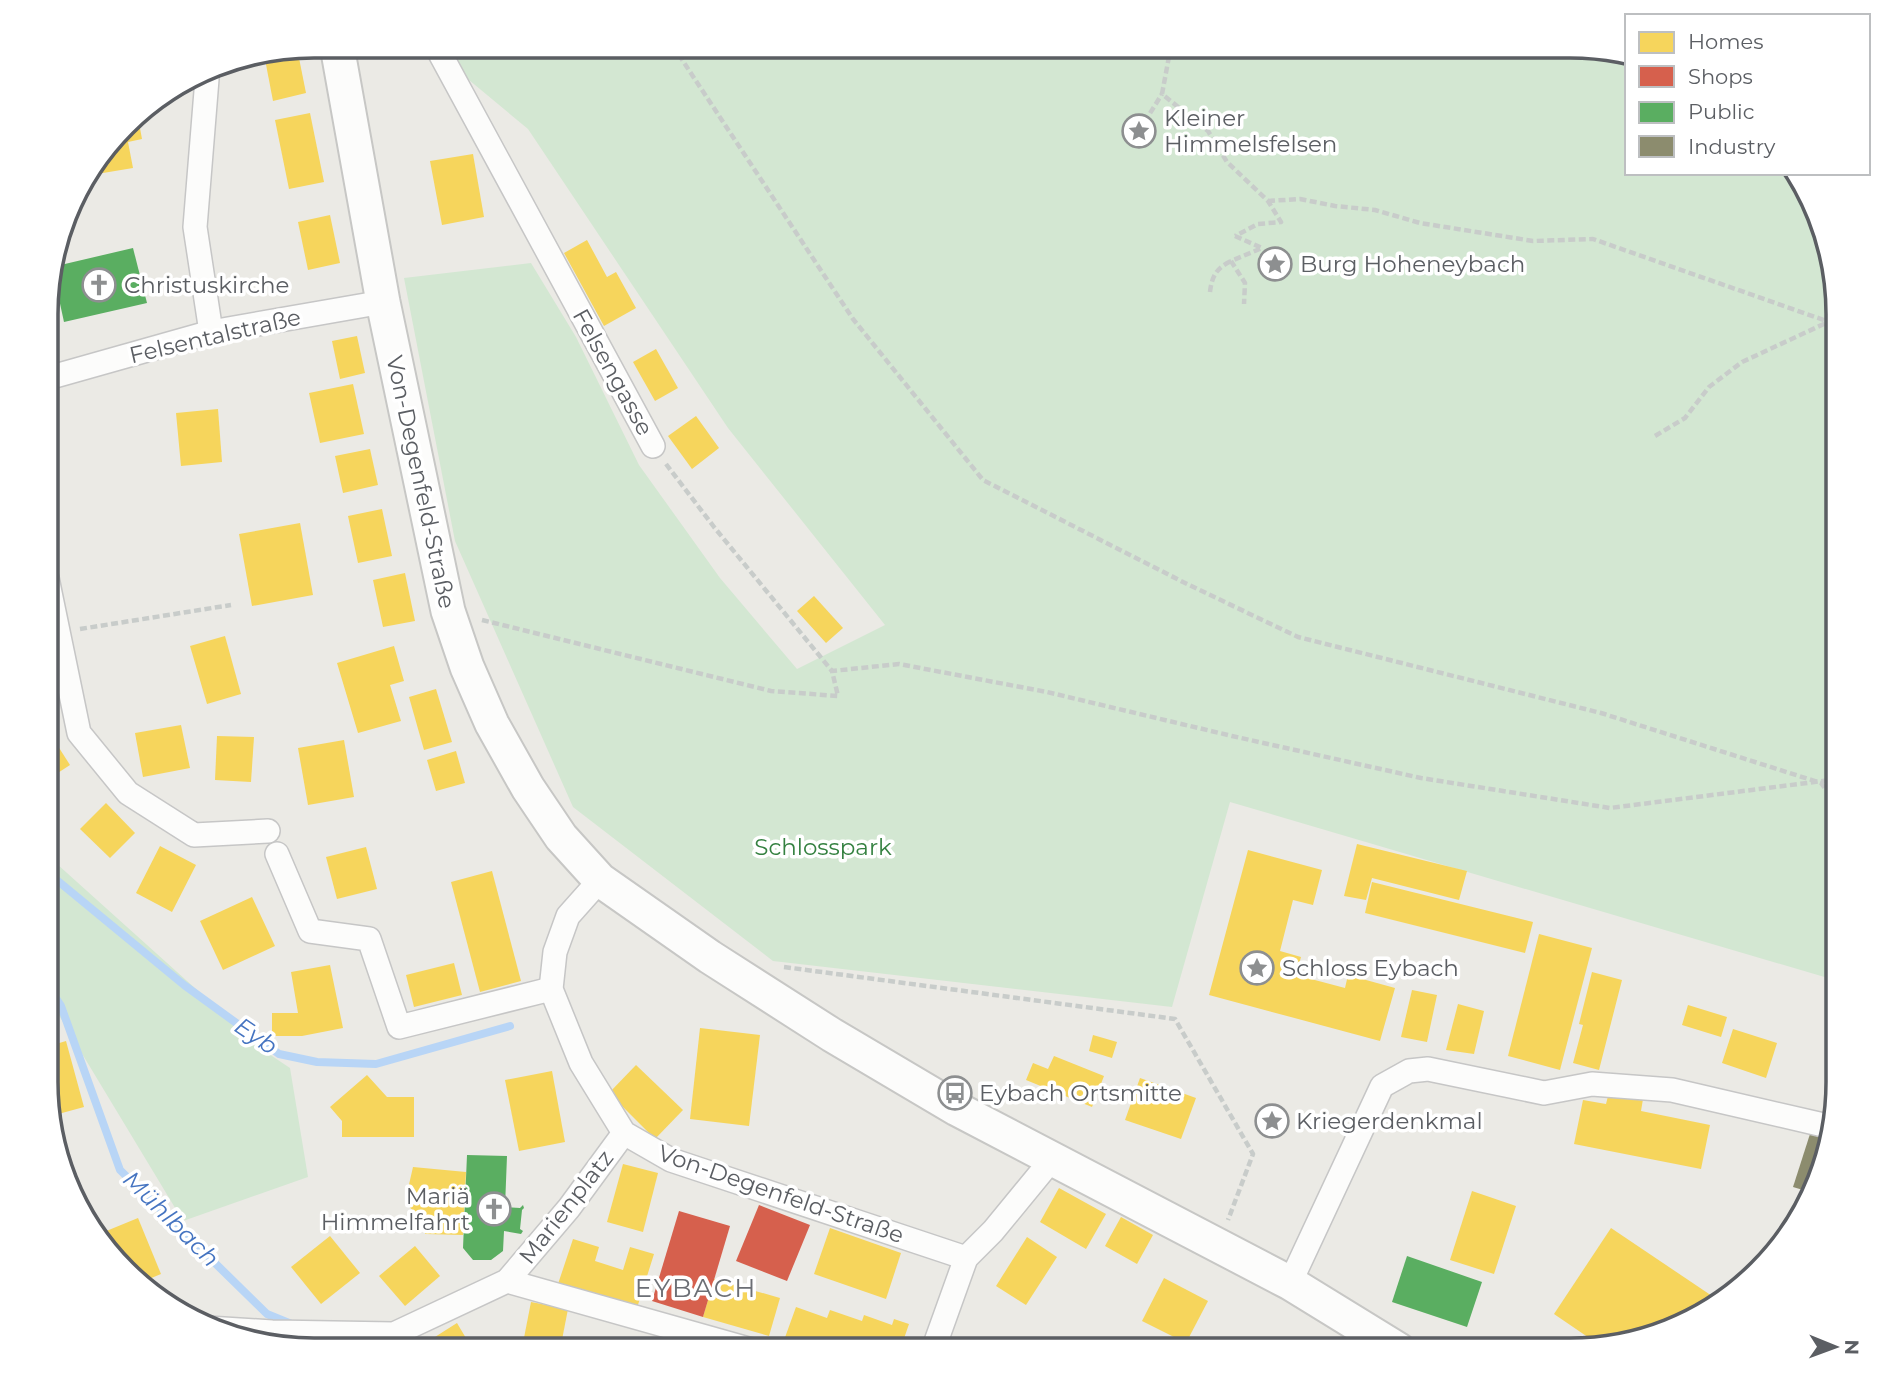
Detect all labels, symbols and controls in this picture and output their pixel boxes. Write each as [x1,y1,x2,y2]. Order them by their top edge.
legend [1625,14,1870,175]
text: Homes [1688,29,1763,54]
text: Shops [1688,64,1753,89]
text: Public [1688,99,1755,124]
place label: Kleiner Himmelsfelsen [1164,104,1337,158]
place icon: Kleiner Himmelsfelsen [1120,112,1158,150]
text: Industry [1688,134,1776,159]
place icon: Burg Hoheneybach [1256,245,1294,283]
place label: Burg Hoheneybach [1300,250,1525,278]
church icon: Christuskirche [80,266,118,304]
place label: Christuskirche [124,271,289,299]
street label: Felsentalstraße [126,303,304,369]
street label: Felsengasse [567,304,659,440]
street label: Von-Degenfeld-Straße [380,353,462,611]
park label: Schlosspark [754,833,892,861]
place icon: Schloss Eybach [1238,949,1276,987]
place label: Schloss Eybach [1282,954,1459,982]
water label: Eyb [229,1011,283,1060]
bus stop icon: Eybach Ortsmitte [936,1074,974,1112]
place label: Eybach Ortsmitte [979,1079,1182,1107]
place icon: Kriegerdenkmal [1253,1102,1291,1140]
place label: Kriegerdenkmal [1296,1107,1483,1135]
street label: Von-Degenfeld-Straße [655,1139,907,1249]
street label: Marienplatz [513,1145,619,1269]
water label: Mühlbach [117,1165,225,1273]
place label: Mariä Himmelfahrt [321,1182,470,1236]
church icon: Mariä Himmelfahrt [475,1190,513,1228]
district label: EYBACH [635,1272,757,1304]
north arrow [1800,1312,1870,1382]
text: N [1840,1339,1863,1355]

